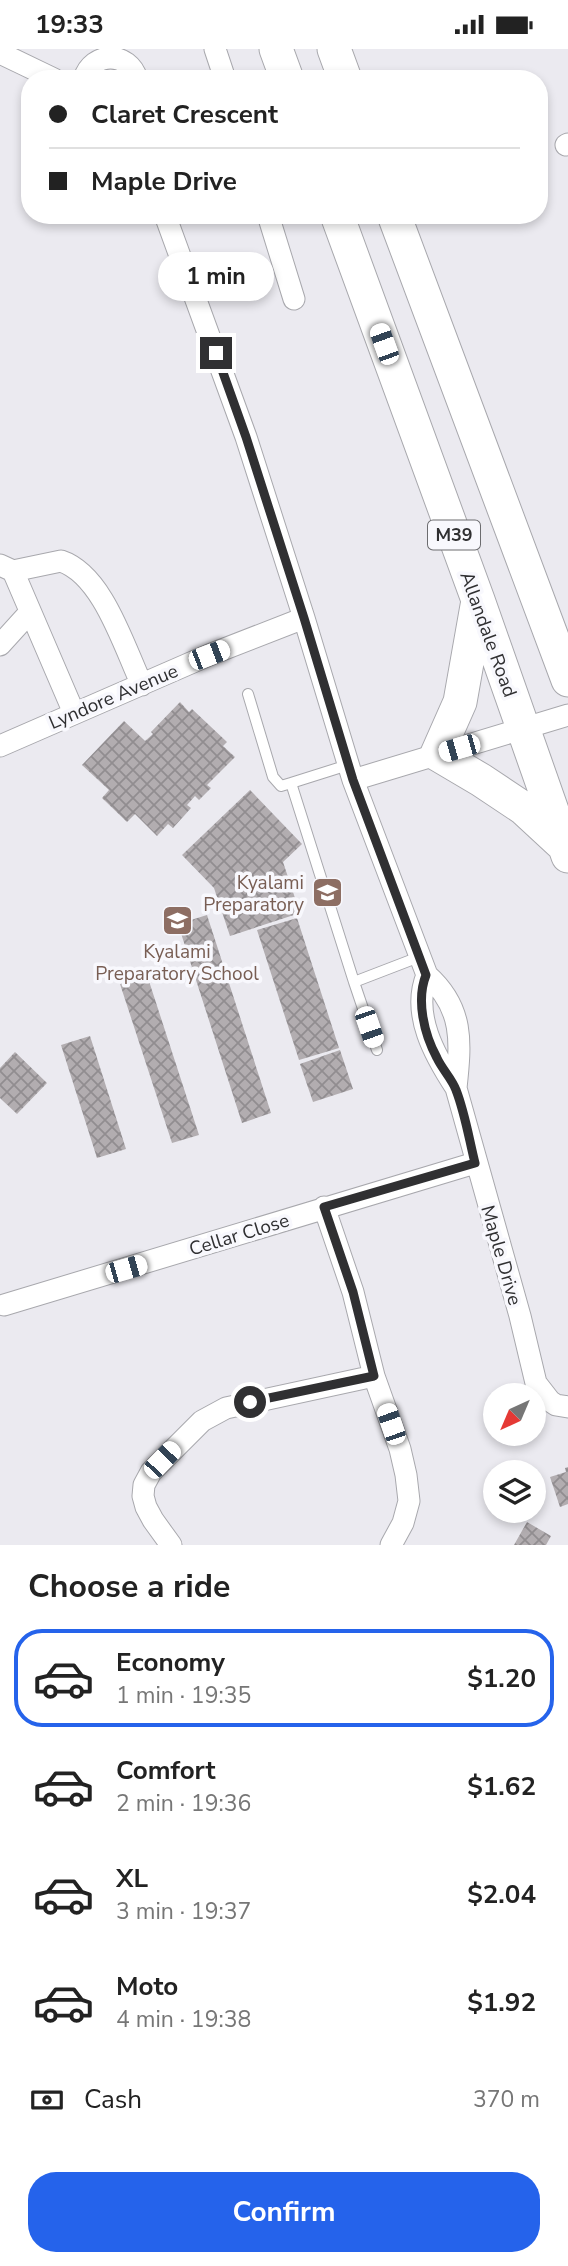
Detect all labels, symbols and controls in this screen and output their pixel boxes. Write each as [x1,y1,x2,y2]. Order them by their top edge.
text: 19:33 [35,7,104,42]
text: Claret Crescent [91,97,278,132]
text: Maple Drive [91,164,237,199]
callout: 1 min [158,251,274,301]
text: 1 min [186,261,246,292]
car [367,321,402,367]
route end [200,337,232,369]
road number: M39 [428,521,480,549]
street label: Allandale Road [453,568,523,701]
car [186,638,233,672]
street label: Lyndore Avenue [45,658,182,736]
car [436,732,483,764]
place label: Kyalami Preparatory [203,870,304,918]
school or university icon: Kyalami Preparatory [310,876,344,910]
school or university icon: Kyalami Preparatory School [160,903,194,937]
place label: Kyalami Preparatory School [95,939,259,987]
car [353,1004,386,1050]
street label: Maple Drive [474,1202,528,1308]
street label: Cellar Close [186,1207,293,1263]
car [103,1253,150,1285]
north arrow [483,1383,546,1445]
map controls [483,1383,546,1523]
route start [234,1386,266,1418]
car [375,1401,408,1447]
car [140,1438,185,1482]
button: layers [483,1460,546,1523]
text: Choose a ride [28,1565,230,1608]
text: Economy [116,1645,225,1680]
icon: car [32,1647,95,1710]
text: $1.20 [467,1661,536,1696]
text: 1 min · 19:35 [116,1680,251,1711]
text: Comfort [116,1753,216,1788]
icon: car [32,1755,95,1818]
text: $1.62 [467,1769,536,1804]
text: 2 min · 19:36 [116,1788,251,1819]
text: XL [116,1861,148,1896]
icon: car [32,1863,95,1926]
text: $2.04 [467,1877,536,1912]
text: 3 min · 19:37 [116,1896,251,1927]
text: Moto [116,1969,178,2004]
icon: car [32,1971,95,2034]
text: $1.92 [467,1985,536,2020]
text: 4 min · 19:38 [116,2004,251,2035]
icon: cash [28,2081,66,2119]
text: Cash [84,2082,142,2117]
text: 370 m [473,2084,540,2115]
button: Confirm [28,2172,540,2252]

